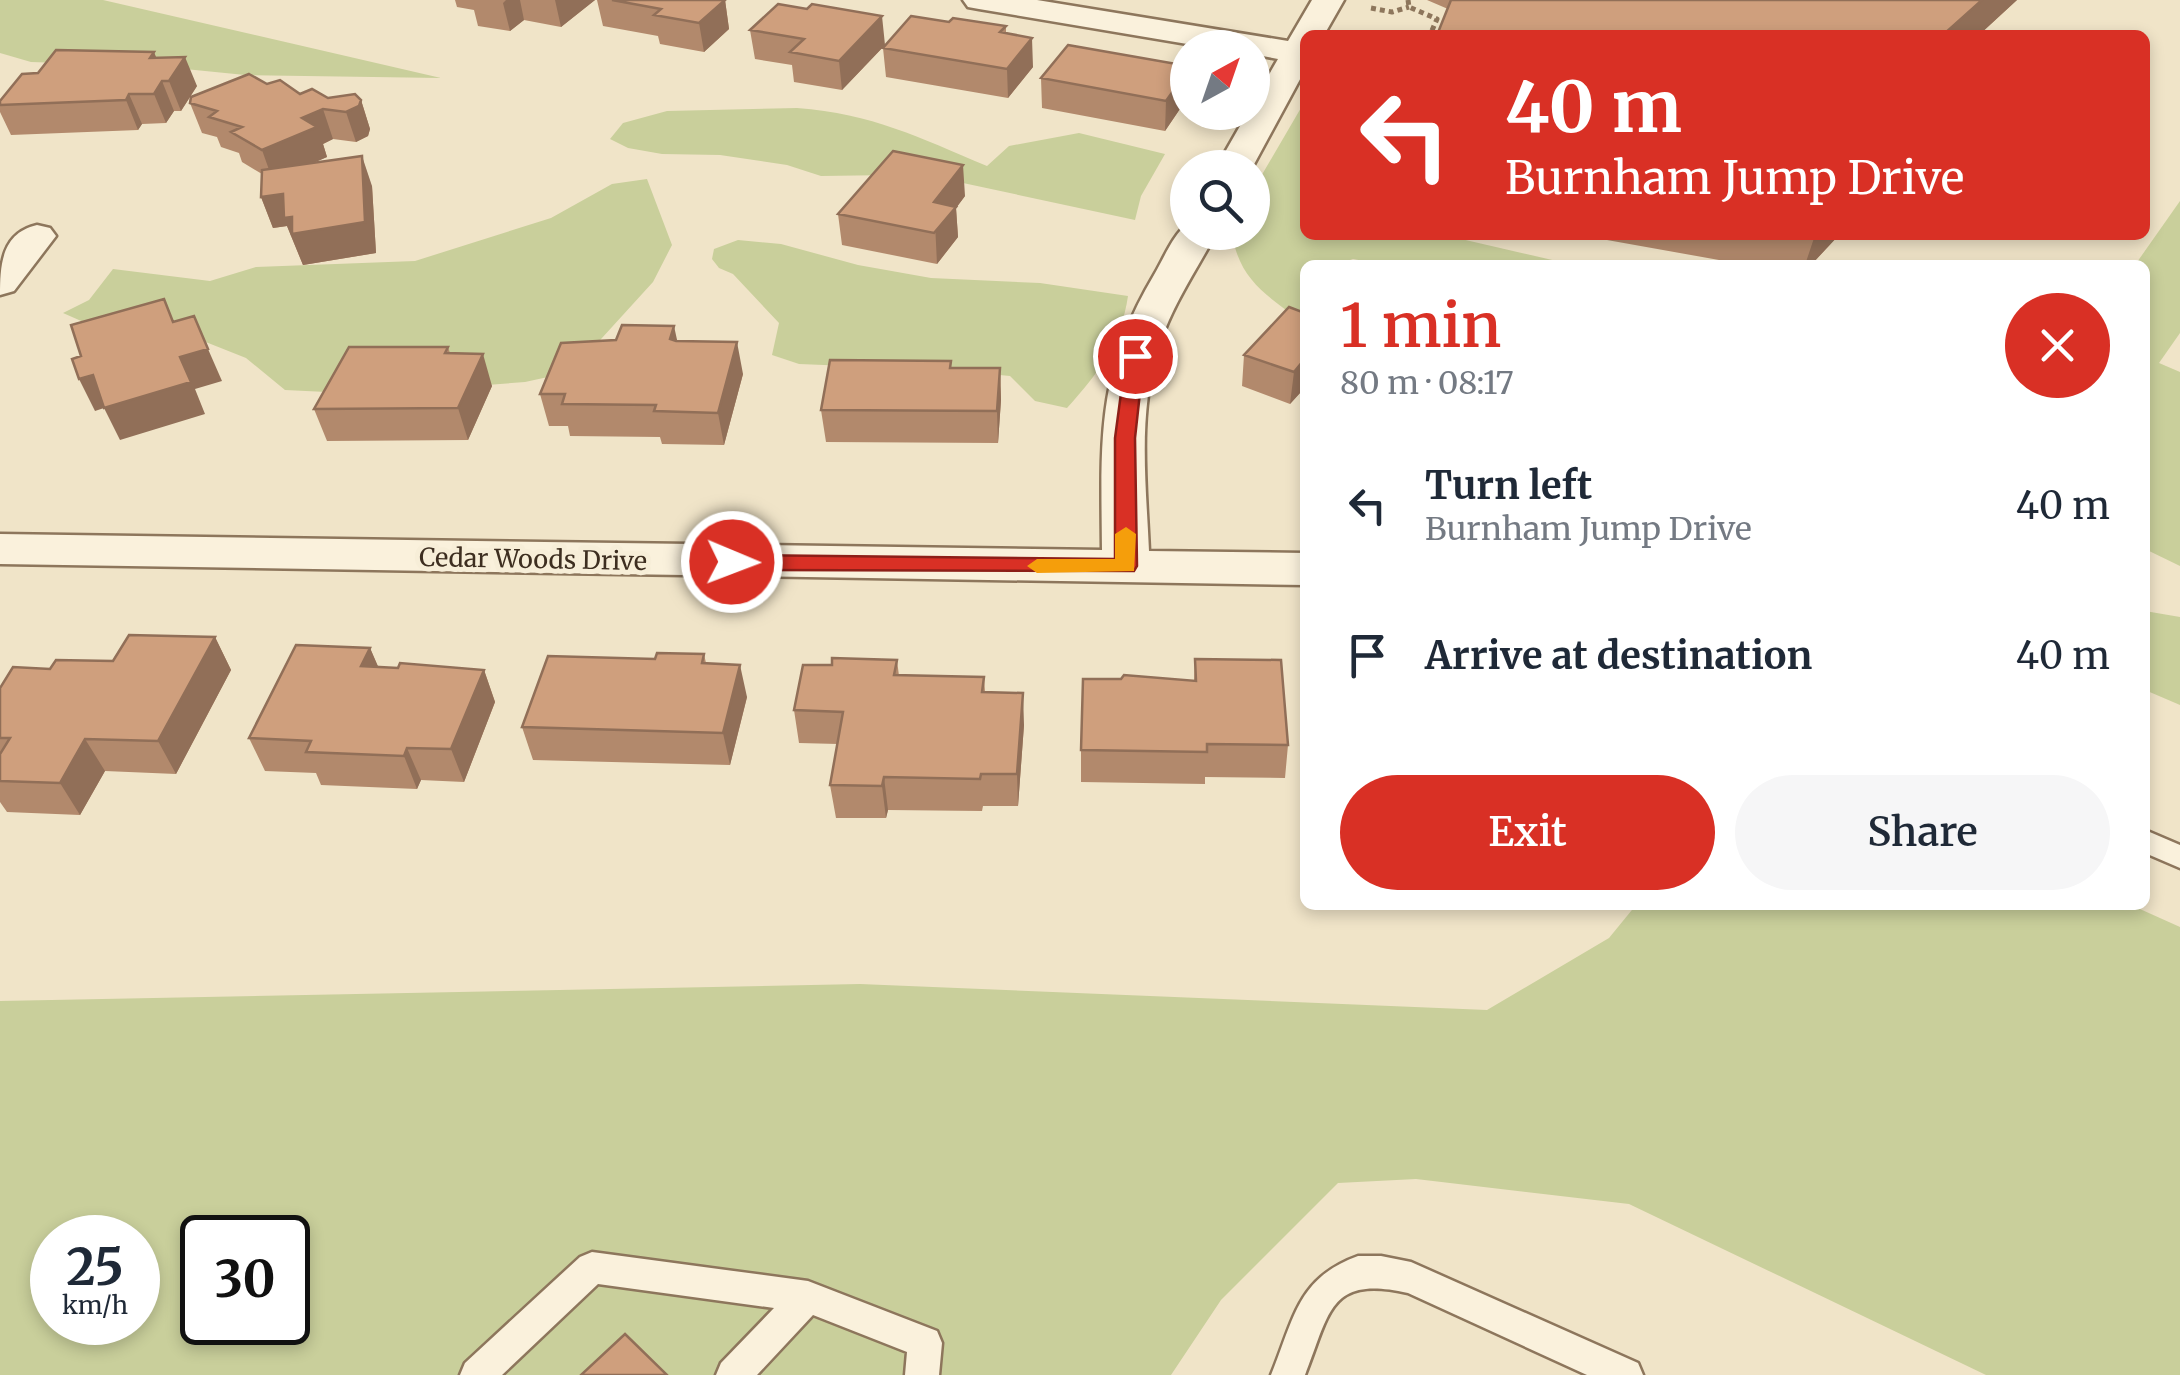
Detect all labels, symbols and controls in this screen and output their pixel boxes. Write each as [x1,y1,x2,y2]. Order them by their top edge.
north arrow [1170,30,1270,130]
map controls [1170,30,1270,250]
text: 40 m [1505,63,1682,151]
icon: left [1340,70,1470,200]
button: search [1170,150,1270,250]
text: Burnham Jump Drive [1505,150,1964,206]
text: 1 min [1340,288,1501,363]
button: close [2005,293,2110,398]
pin [1093,314,1178,399]
icon: arrive [1108,329,1163,384]
text: 80 m · 08:17 [1340,363,1514,403]
text: Turn left [1425,462,1592,509]
icon: left [1340,478,1395,533]
text: 40 m [2016,482,2110,529]
text: Burnham Jump Drive [1425,509,1752,549]
position arrow [680,510,784,614]
street label: Cedar Woods Drive [419,541,647,577]
icon: arrive [1340,628,1395,683]
text: Arrive at destination [1425,632,1812,679]
text: 40 m [2016,632,2110,679]
button: Exit [1340,775,1715,890]
button: Share [1735,775,2110,890]
speed limit sign: 30 [180,1215,310,1345]
text: 25 [66,1236,124,1299]
text: km/h [62,1289,128,1321]

